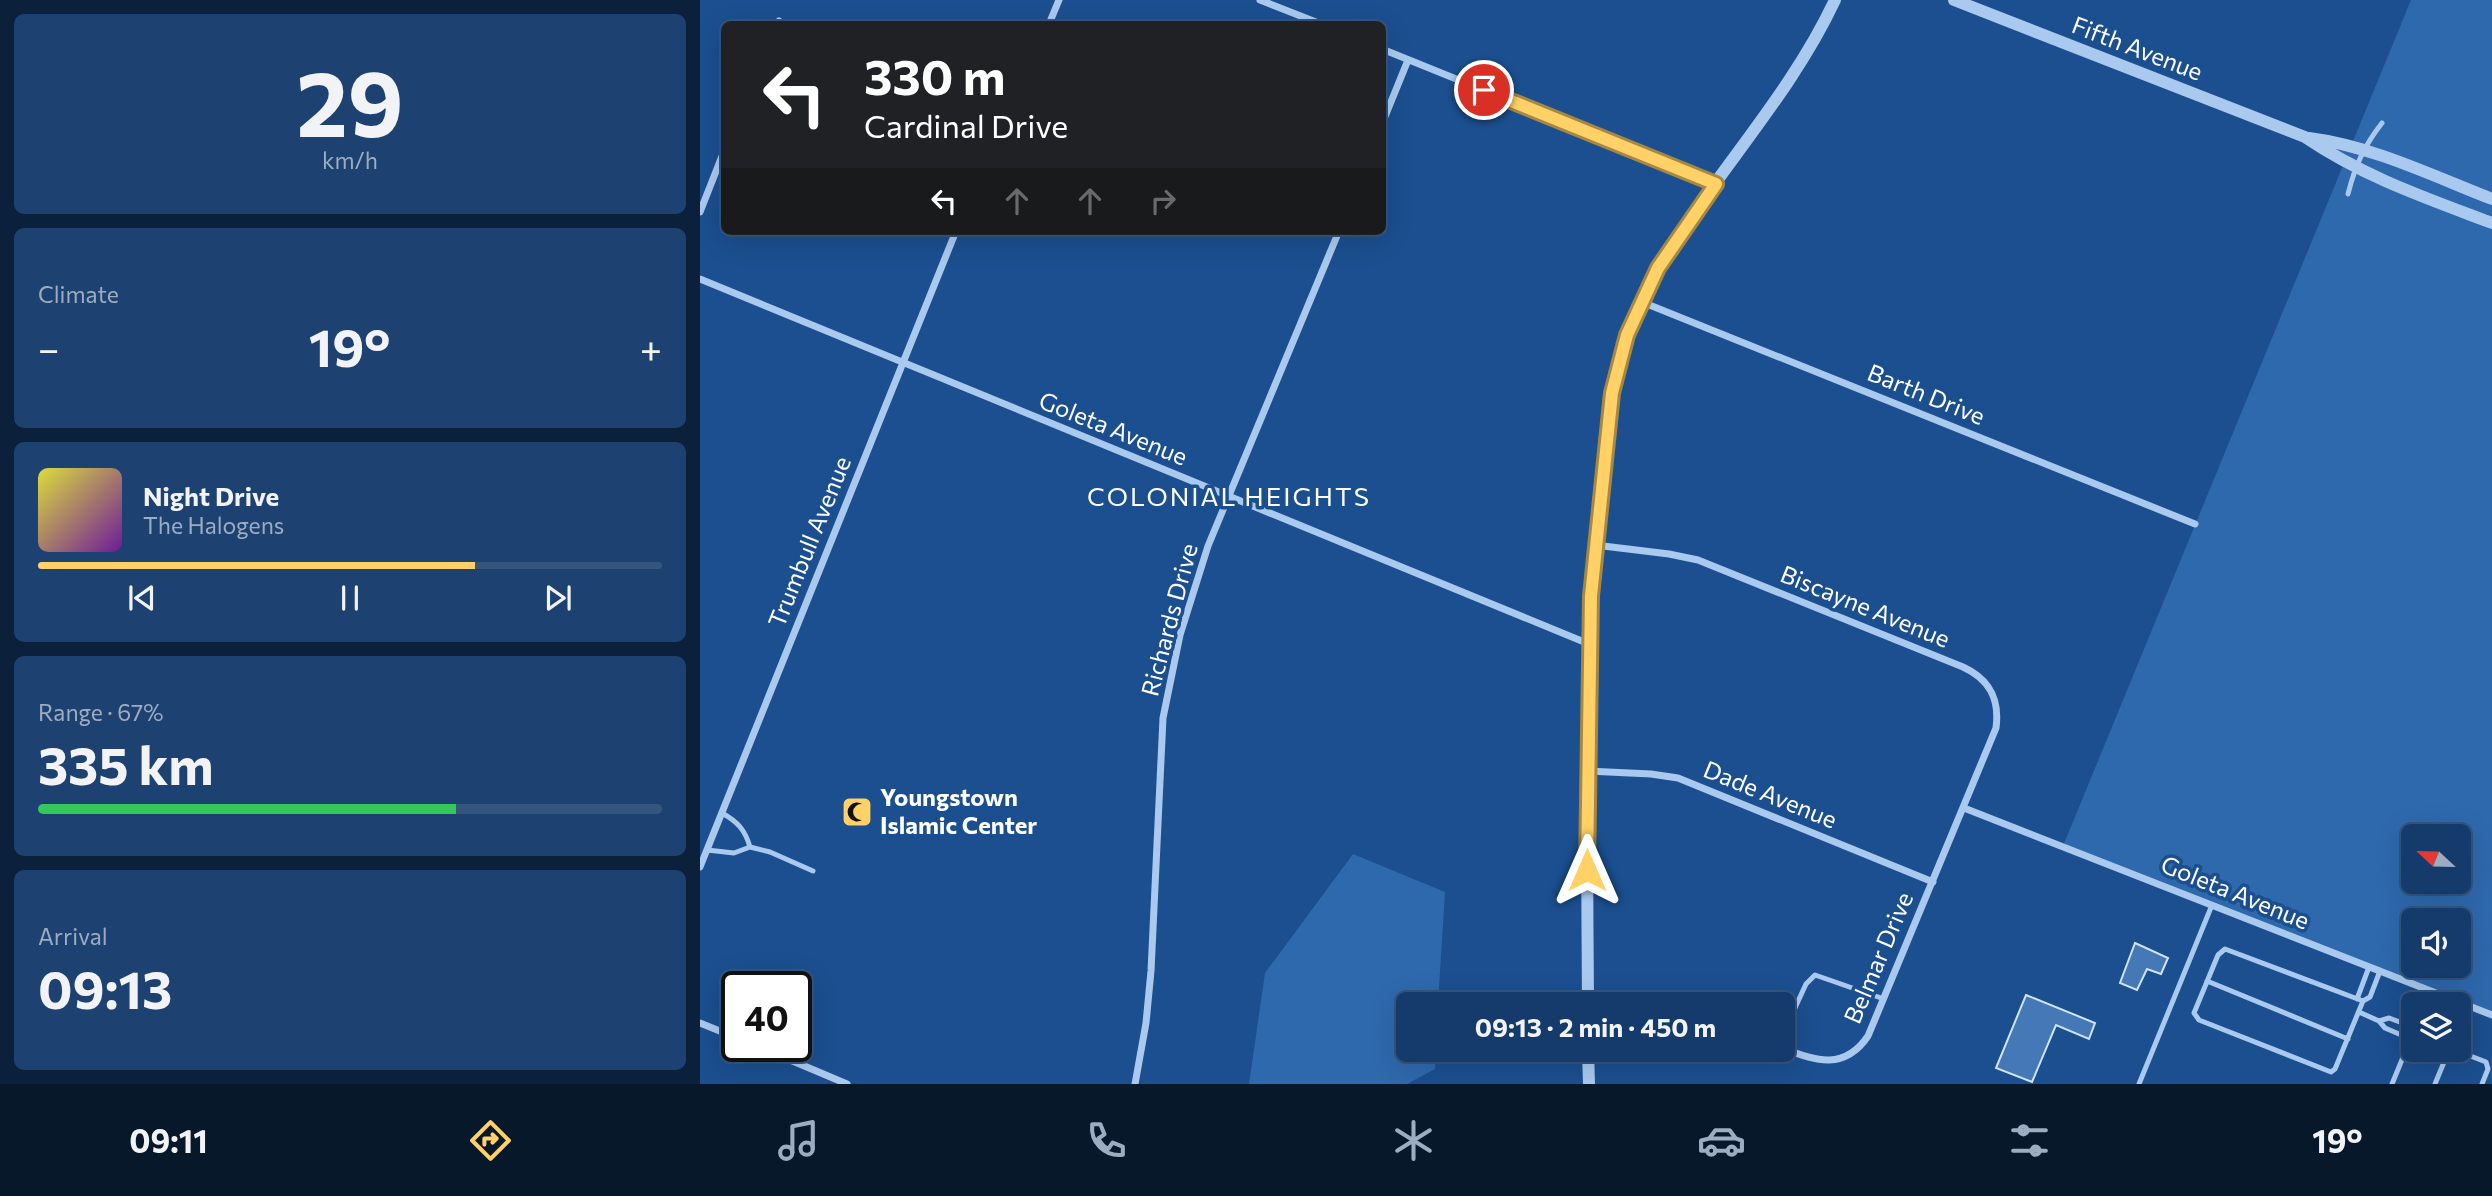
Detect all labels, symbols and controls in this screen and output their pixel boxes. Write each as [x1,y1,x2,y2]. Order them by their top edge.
street label: Fifth Avenue [2068,9,2207,86]
text: 29 [296,44,404,156]
text: 330 m [864,45,1005,105]
icon: left [749,49,840,140]
pin [1454,60,1514,120]
icon: arrive [1465,71,1503,109]
text: Cardinal Drive [864,105,1068,145]
text: km/h [322,146,378,174]
icon: left [925,182,963,220]
icon: ahead [998,182,1036,220]
icon: ahead [1071,182,1109,220]
icon: right [1144,182,1182,220]
text: Climate [38,280,119,308]
text: 19° [309,314,390,378]
text: − [38,324,60,371]
text: + [640,324,662,371]
street label: Barth Drive [1864,357,1989,430]
street label: Goleta Avenue [1035,385,1192,471]
street label: Trumbull Avenue [761,452,856,631]
text: Night Drive [143,480,279,511]
district label: COLONIAL HEIGHTS [1087,480,1371,511]
text: The Halogens [143,511,284,539]
street label: Richards Drive [1134,540,1203,699]
street label: Biscayne Avenue [1777,558,1955,653]
icon: previous [123,579,161,617]
icon: pause [331,579,369,617]
icon: next [539,579,577,617]
text: Range · 67% [38,698,163,726]
text: 335 km [38,732,214,796]
street label: Dade Avenue [1700,754,1842,834]
place label: Youngstown Islamic Center [880,782,1037,839]
mosque icon: Youngstown Islamic Center [840,795,874,829]
north arrow [2401,824,2471,894]
map controls [2401,824,2471,1062]
position arrow [1550,833,1624,907]
street label: Goleta Avenue [2157,849,2314,935]
street label: Belmar Drive [1837,887,1918,1027]
button: sound [2401,908,2471,978]
text: Arrival [38,922,108,950]
text: 09:13 [38,956,172,1020]
speed limit sign: 40 [721,971,812,1062]
button: layers [2401,992,2471,1062]
text: 09:13 · 2 min · 450 m [1475,1011,1716,1042]
icon: directions [466,1116,515,1165]
icon: music [774,1116,823,1165]
icon: phone [1082,1116,1131,1165]
icon: climate [1389,1116,1438,1165]
icon: car [1697,1116,1746,1165]
icon: filters [2005,1116,2054,1165]
text: 09:11 [129,1120,208,1160]
text: 19° [2312,1120,2363,1160]

